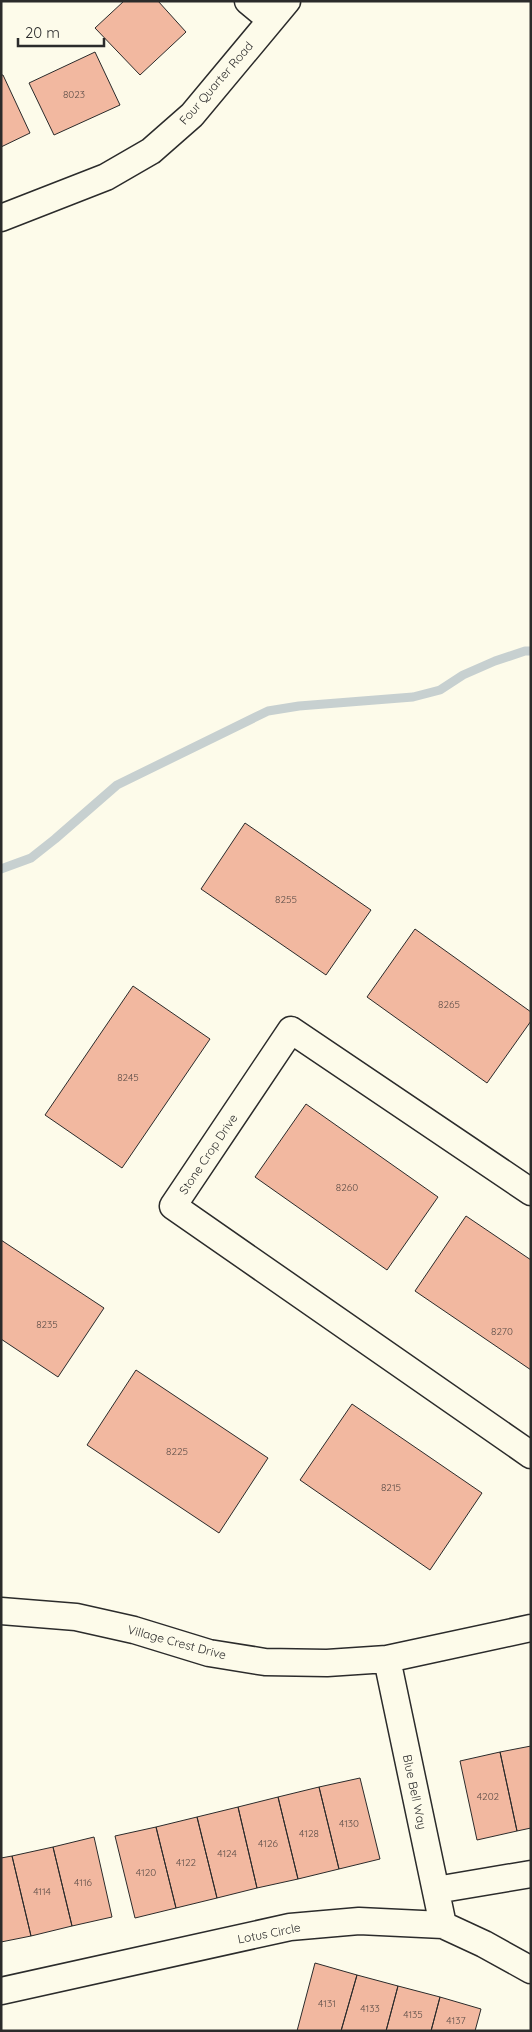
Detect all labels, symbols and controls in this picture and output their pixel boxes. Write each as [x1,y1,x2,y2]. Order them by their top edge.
scale bar [18,15,104,47]
text: 20 m [25,23,60,42]
street label: Four Quarter Road [176,38,256,128]
house number: 8023 [63,88,85,101]
house number: 8255 [275,893,297,906]
house number: 8265 [438,998,460,1011]
house number: 8245 [117,1071,139,1084]
street label: Stone Crop Drive [176,1111,241,1197]
house number: 8260 [336,1181,358,1194]
house number: 8235 [36,1318,58,1331]
house number: 8270 [491,1325,513,1338]
house number: 8225 [166,1445,188,1458]
house number: 8215 [381,1481,401,1494]
street label: Village Crest Drive [126,1622,228,1662]
street label: Blue Bell Way [400,1753,430,1831]
house number: 4202 [477,1790,500,1803]
house number: 4130 [339,1817,359,1830]
house number: 4128 [299,1827,319,1840]
house number: 4126 [258,1837,279,1850]
house number: 4124 [217,1847,237,1860]
house number: 4122 [176,1856,196,1869]
house number: 4120 [136,1866,156,1879]
house number: 4116 [74,1876,93,1889]
house number: 4114 [33,1885,51,1898]
street label: Lotus Circle [236,1920,302,1946]
house number: 4131 [318,1997,336,2010]
house number: 4133 [360,2002,380,2015]
house number: 4135 [403,2008,423,2021]
house number: 4137 [446,2014,466,2027]

